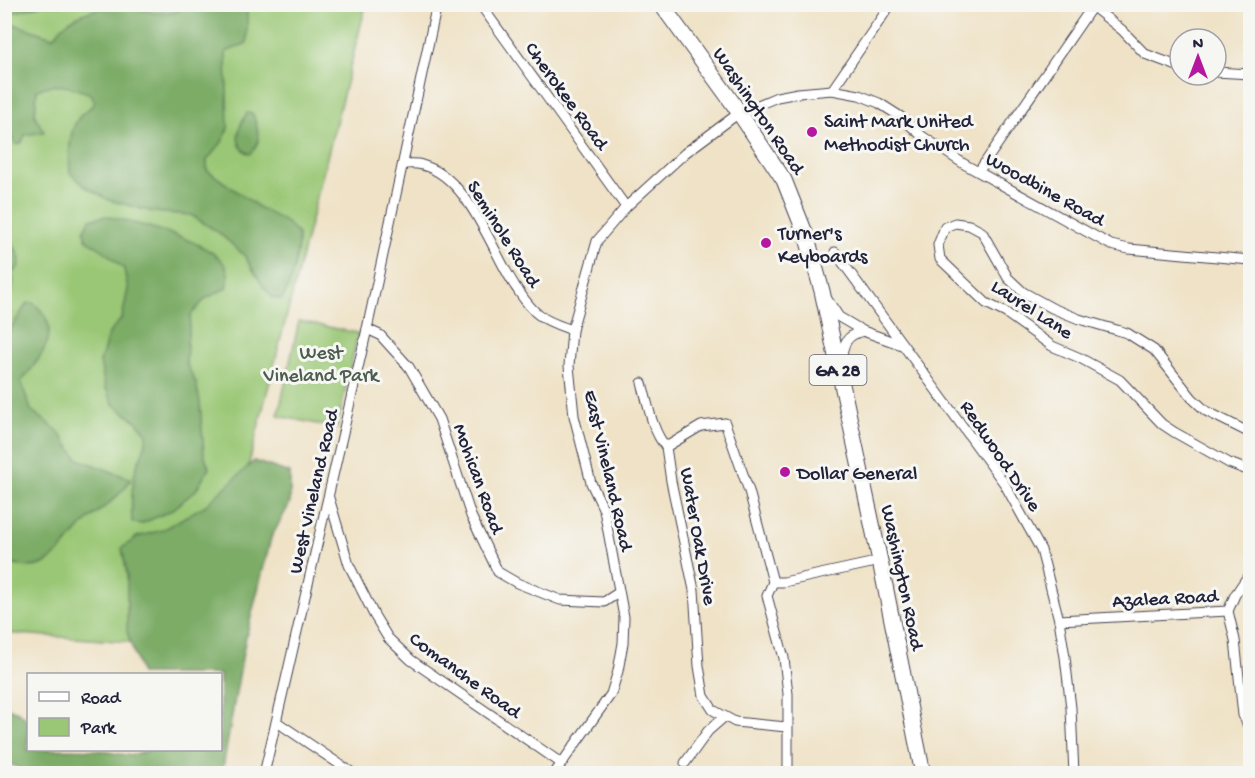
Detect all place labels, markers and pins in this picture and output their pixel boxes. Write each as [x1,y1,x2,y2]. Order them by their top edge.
place label: Saint Mark United Methodist Church [824,112,975,158]
marker: Saint Mark United Methodist Church [805,125,819,139]
place label: Turner's Keyboards [777,224,868,270]
marker: Turner's Keyboards [759,236,773,250]
place label: Dollar General [795,464,918,487]
marker: Dollar General [778,465,792,479]

